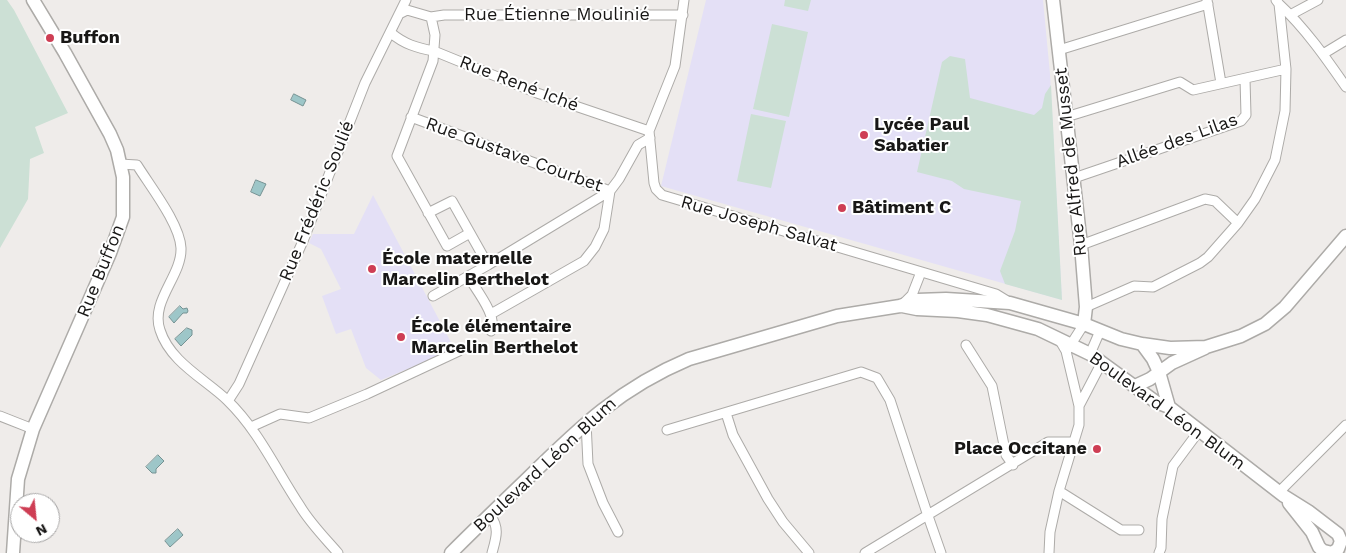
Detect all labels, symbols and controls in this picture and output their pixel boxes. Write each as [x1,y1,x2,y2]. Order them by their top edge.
street label: Rue Étienne Moulinié [464,4,650,26]
place label: Buffon [60,27,120,49]
marker: Buffon [44,32,56,44]
street label: Rue René Iché [456,51,582,117]
street label: Rue Alfred de Musset [1050,67,1092,257]
street label: Allée des Lilas [1113,109,1241,173]
street label: Rue Gustave Courbet [423,113,605,197]
place label: Lycée Paul Sabatier [874,114,969,156]
street label: Rue Frédéric Soulié [275,118,359,284]
marker: Lycée Paul Sabatier [858,129,870,141]
street label: Rue Joseph Salvat [678,191,840,257]
place label: Bâtiment C [852,197,951,219]
marker: Bâtiment C [836,202,848,214]
street label: Rue Buffon [73,221,129,321]
place label: École maternelle Marcelin Berthelot [382,248,549,290]
marker: École maternelle Marcelin Berthelot [366,263,378,275]
place label: École élémentaire Marcelin Berthelot [411,316,578,358]
marker: École élémentaire Marcelin Berthelot [395,331,407,343]
street label: Boulevard Léon Blum [1085,347,1249,475]
street label: Boulevard Léon Blum [469,393,621,537]
place label: Place Occitane [954,438,1087,460]
marker: Place Occitane [1091,443,1103,455]
north arrow [10,493,60,543]
text: N [33,521,50,540]

